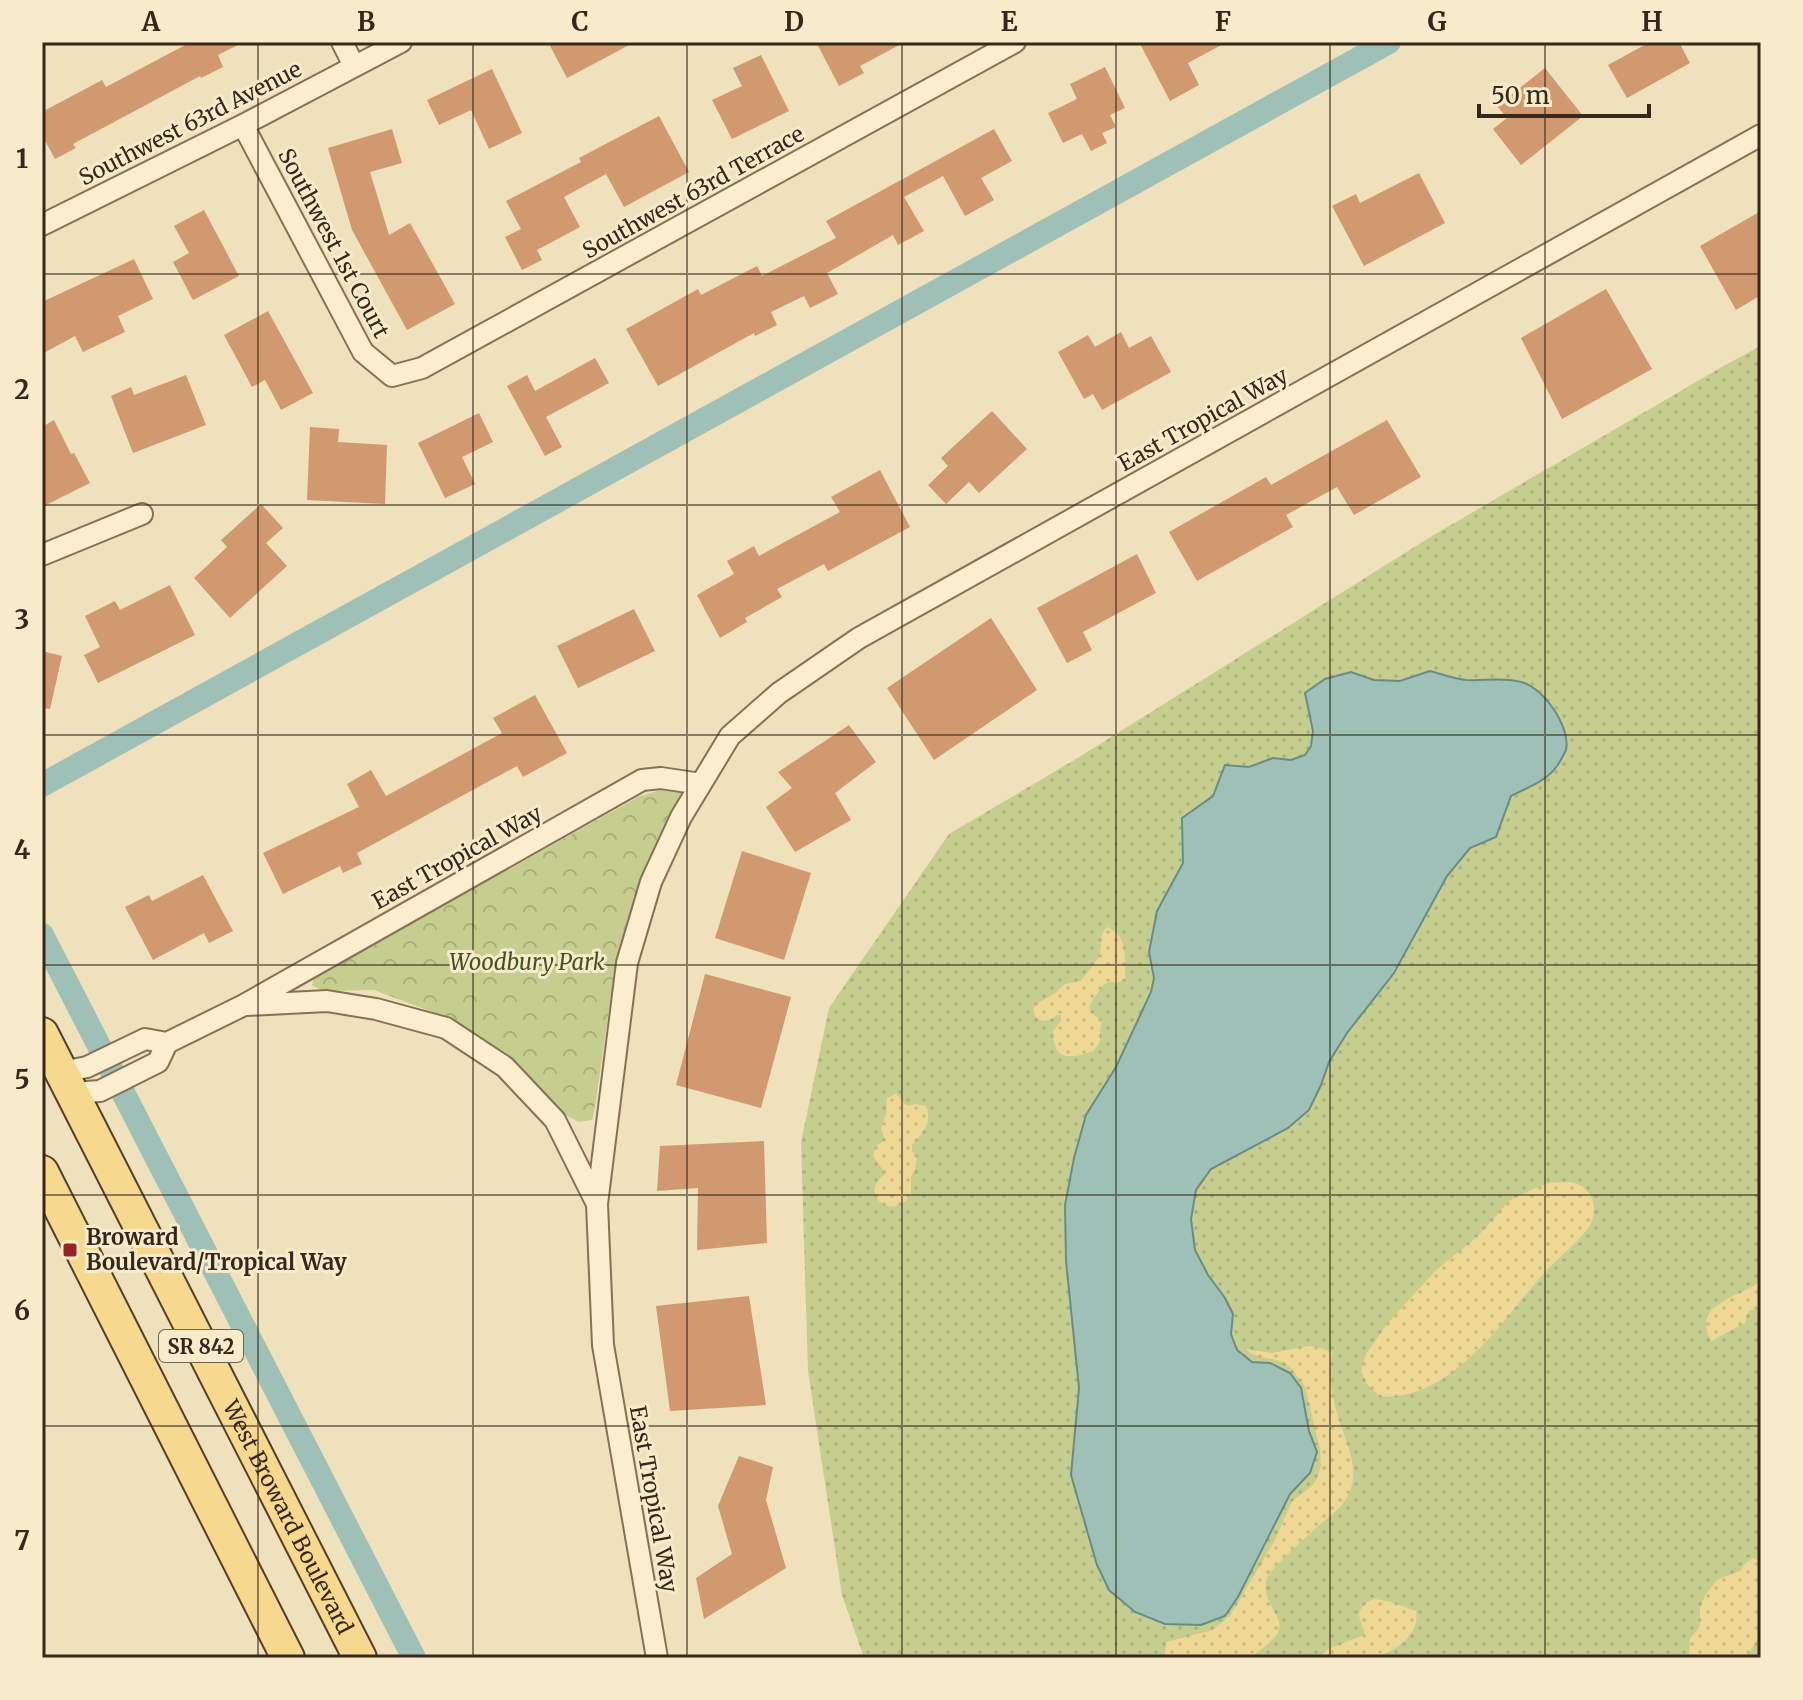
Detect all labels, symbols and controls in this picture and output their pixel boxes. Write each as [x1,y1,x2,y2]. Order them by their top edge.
text: A [141,5,161,38]
text: B [357,5,375,38]
text: C [571,5,589,38]
text: D [784,5,804,38]
text: E [1001,5,1018,38]
text: F [1215,5,1231,38]
text: G [1428,5,1447,38]
text: H [1641,5,1663,38]
street label: Southwest 63rd Avenue [74,55,306,191]
scale bar [1479,68,1649,118]
text: 50 m [1491,80,1550,111]
street label: Southwest 63rd Terrace [577,119,809,265]
text: 1 [16,142,28,175]
street label: Southwest 1st Court [272,143,396,343]
street label: East Tropical Way [1113,361,1293,477]
text: 2 [14,373,30,406]
text: 3 [15,603,29,636]
street label: East Tropical Way [367,799,547,915]
text: 4 [14,833,31,866]
park label: Woodbury Park [449,948,605,976]
text: 5 [14,1063,30,1096]
place label: Broward Boulevard/Tropical Way [86,1223,348,1276]
marker: Broward Boulevard/Tropical Way [61,1241,79,1259]
text: 6 [14,1294,30,1327]
road number: SR 842 [159,1330,243,1362]
street label: West Broward Boulevard [216,1394,359,1639]
street label: East Tropical Way [624,1403,684,1595]
text: 7 [14,1524,30,1557]

